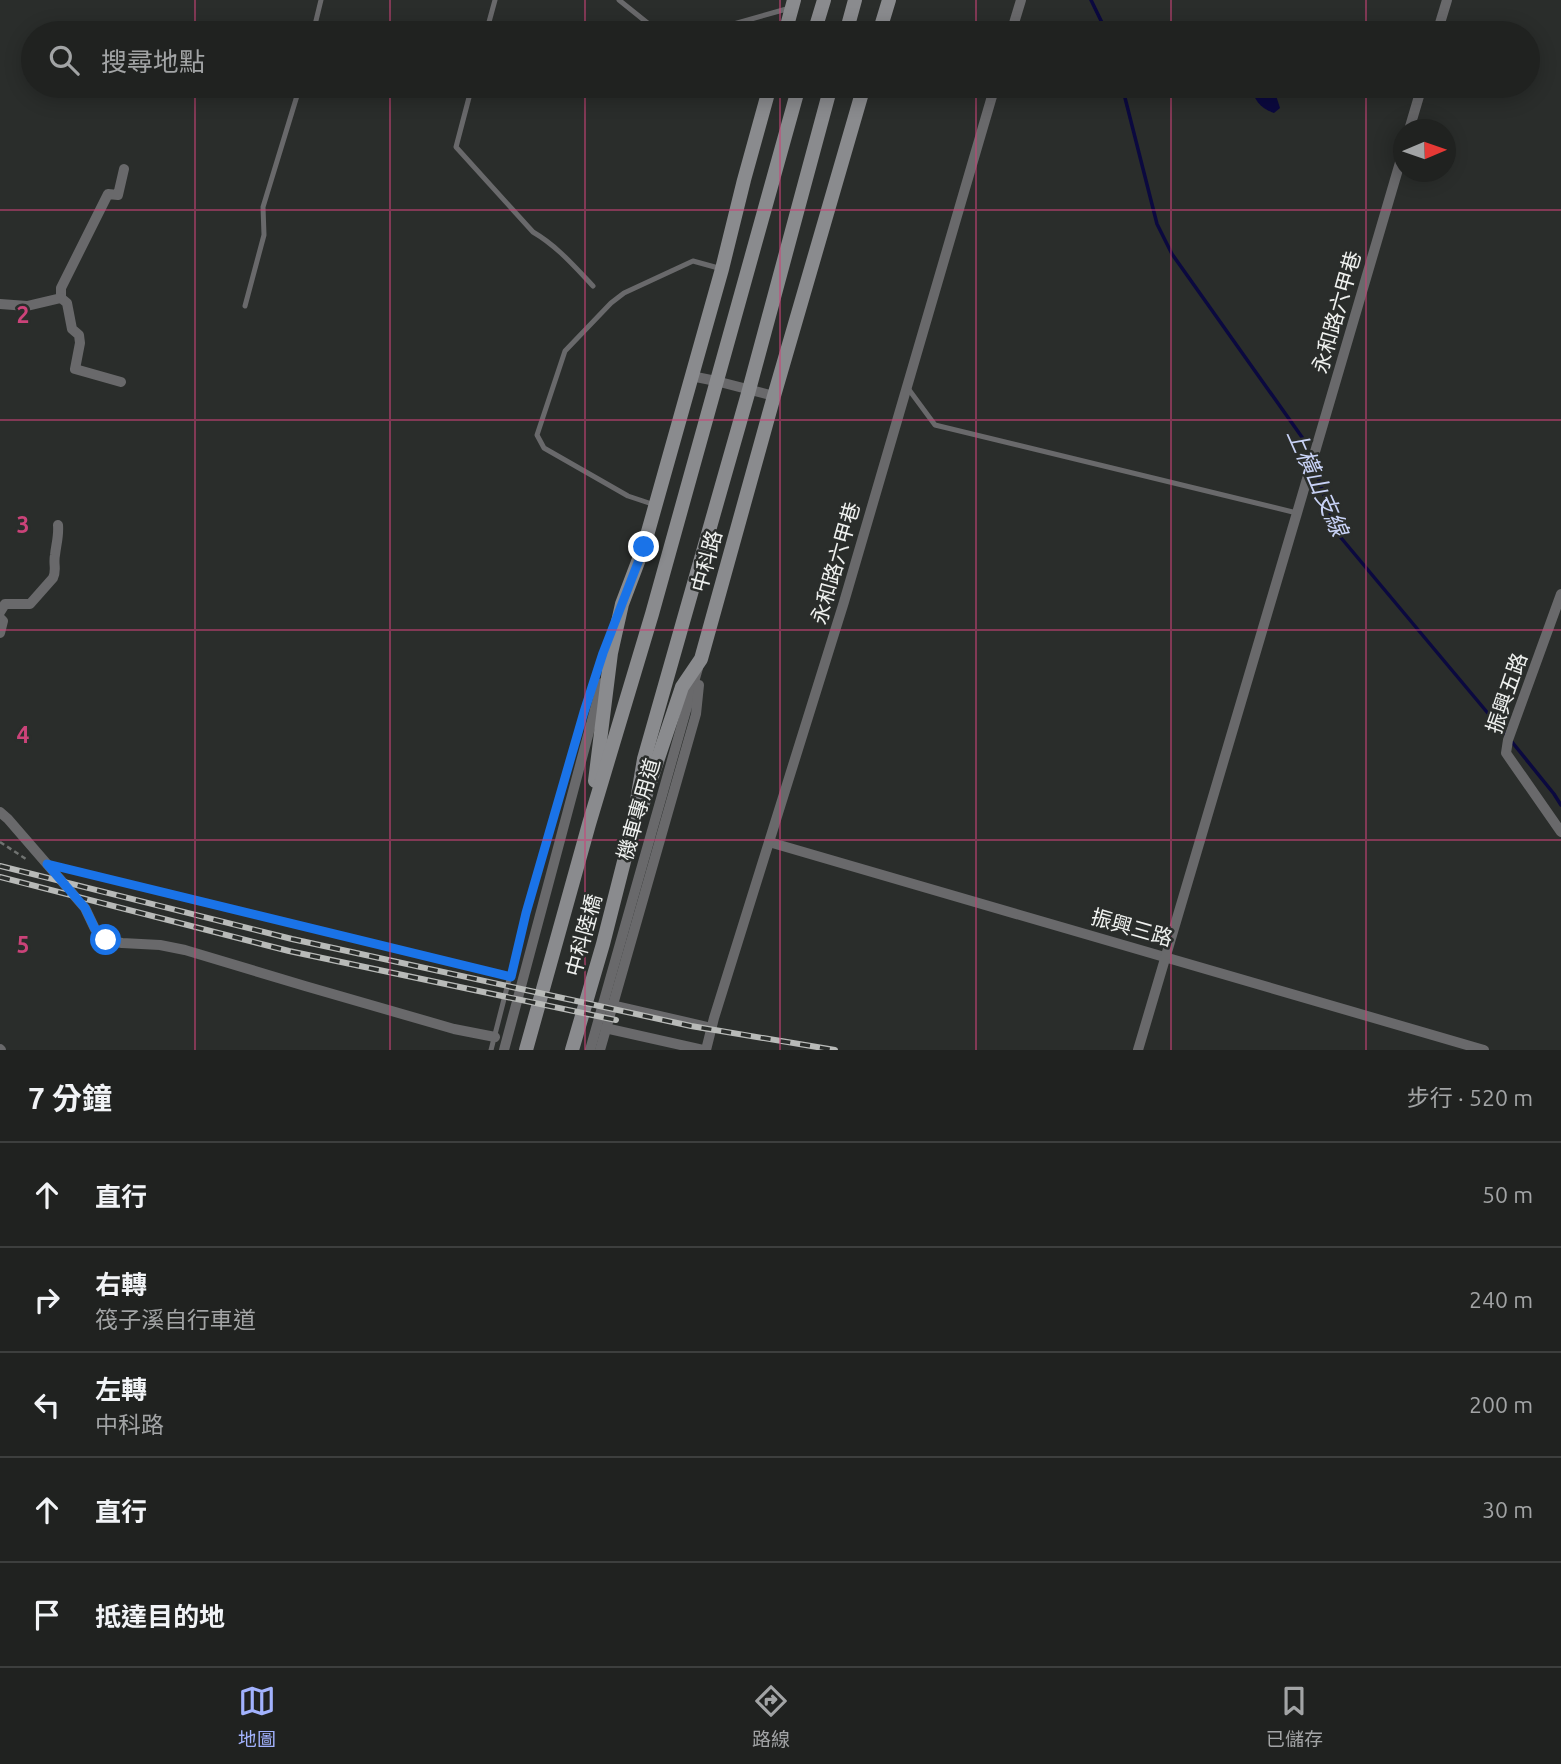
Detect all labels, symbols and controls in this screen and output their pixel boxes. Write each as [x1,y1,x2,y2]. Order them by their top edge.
search box [21,21,1540,98]
icon: search [45,41,83,79]
text: 搜尋地點 [101,47,205,76]
north arrow [1393,119,1456,182]
street label: 永和路六甲巷 [1307,248,1365,376]
text: 2 [17,302,29,327]
water label: 上橫山支線 [1283,424,1354,542]
street label: 永和路六甲巷 [806,499,864,627]
text: 3 [17,512,29,537]
street label: 中科路 [686,527,726,595]
route end [628,531,659,562]
street label: 振興五路 [1481,649,1531,737]
text: 4 [17,722,30,747]
street label: 機車專用道 [612,755,664,863]
street label: 中科陸橋 [561,891,605,979]
street label: 振興三路 [1088,904,1176,950]
route start [90,924,121,955]
text: 5 [17,932,29,957]
text: 7 分鐘 [28,1081,112,1115]
text: 步行 · 520 m [1407,1085,1533,1110]
icon: ahead [28,1176,66,1214]
text: 直行 [95,1182,147,1211]
text: 50 m [1482,1182,1533,1207]
text: 右轉 [95,1270,147,1299]
icon: right [28,1281,66,1319]
text: 240 m [1469,1287,1533,1312]
text: 筏子溪自行車道 [95,1307,256,1332]
text: 左轉 [95,1375,147,1404]
icon: left [28,1386,66,1424]
text: 200 m [1469,1392,1533,1417]
text: 中科路 [95,1412,164,1437]
icon: ahead [28,1491,66,1529]
text: 直行 [95,1497,147,1526]
text: 30 m [1482,1497,1533,1522]
icon: arrive [28,1596,66,1634]
text: 抵達目的地 [95,1602,225,1631]
tab: 地圖 [238,1682,276,1751]
tab: 路線 [752,1682,790,1751]
tab: 已儲存 [1266,1682,1323,1751]

